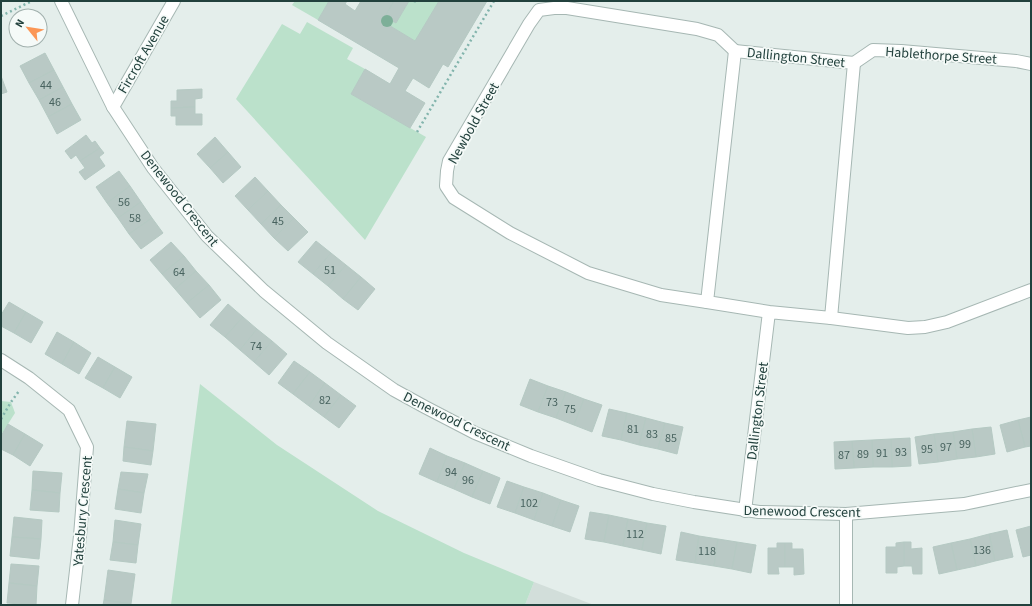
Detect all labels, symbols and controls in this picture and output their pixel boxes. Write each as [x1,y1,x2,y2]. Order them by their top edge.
north arrow [8,8,48,48]
street label: Fircroft Avenue [113,11,175,98]
text: N [11,16,28,30]
street label: Hablethorpe Street [885,42,998,70]
street label: Dallington Street [746,43,846,73]
house number: 44 [40,77,52,94]
street label: Newbold Street [443,79,505,168]
house number: 46 [49,94,61,111]
street label: Denewood Crescent [135,146,223,251]
house number: 56 [118,194,130,211]
house number: 58 [129,210,141,227]
house number: 45 [272,213,284,230]
house number: 51 [324,262,336,279]
house number: 64 [173,264,185,281]
house number: 74 [250,338,262,355]
street label: Dallington Street [742,361,774,461]
street label: Denewood Crescent [400,387,514,457]
house number: 82 [319,392,331,409]
house number: 73 [546,394,558,411]
house number: 75 [564,401,576,418]
house number: 81 [627,421,639,438]
house number: 83 [646,426,658,443]
house number: 85 [665,430,677,447]
house number: 99 [959,436,971,453]
house number: 97 [940,439,952,456]
house number: 95 [921,441,933,458]
house number: 93 [895,444,907,461]
house number: 91 [876,445,888,462]
house number: 89 [857,446,869,463]
house number: 87 [838,447,850,464]
street label: Yatesbury Crescent [68,455,98,568]
house number: 94 [445,464,457,481]
house number: 96 [462,472,474,489]
house number: 102 [520,495,538,512]
street label: Denewood Crescent [743,501,861,523]
house number: 112 [626,526,644,543]
house number: 136 [973,542,991,559]
house number: 118 [698,543,716,560]

